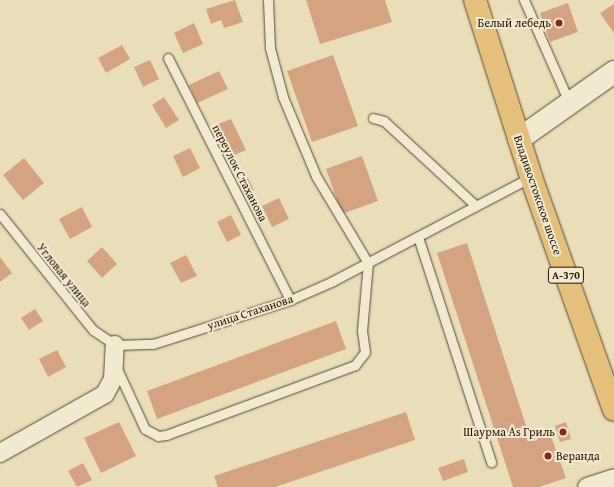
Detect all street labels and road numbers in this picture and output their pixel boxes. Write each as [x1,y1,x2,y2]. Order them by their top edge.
street label: переулок Стаханова [209,122,271,224]
street label: Владивостокское шоссе [511,133,565,257]
street label: Угловая улица [34,240,94,310]
road number: А-370 [547,266,585,284]
street label: улица Стаханова [205,291,295,333]

